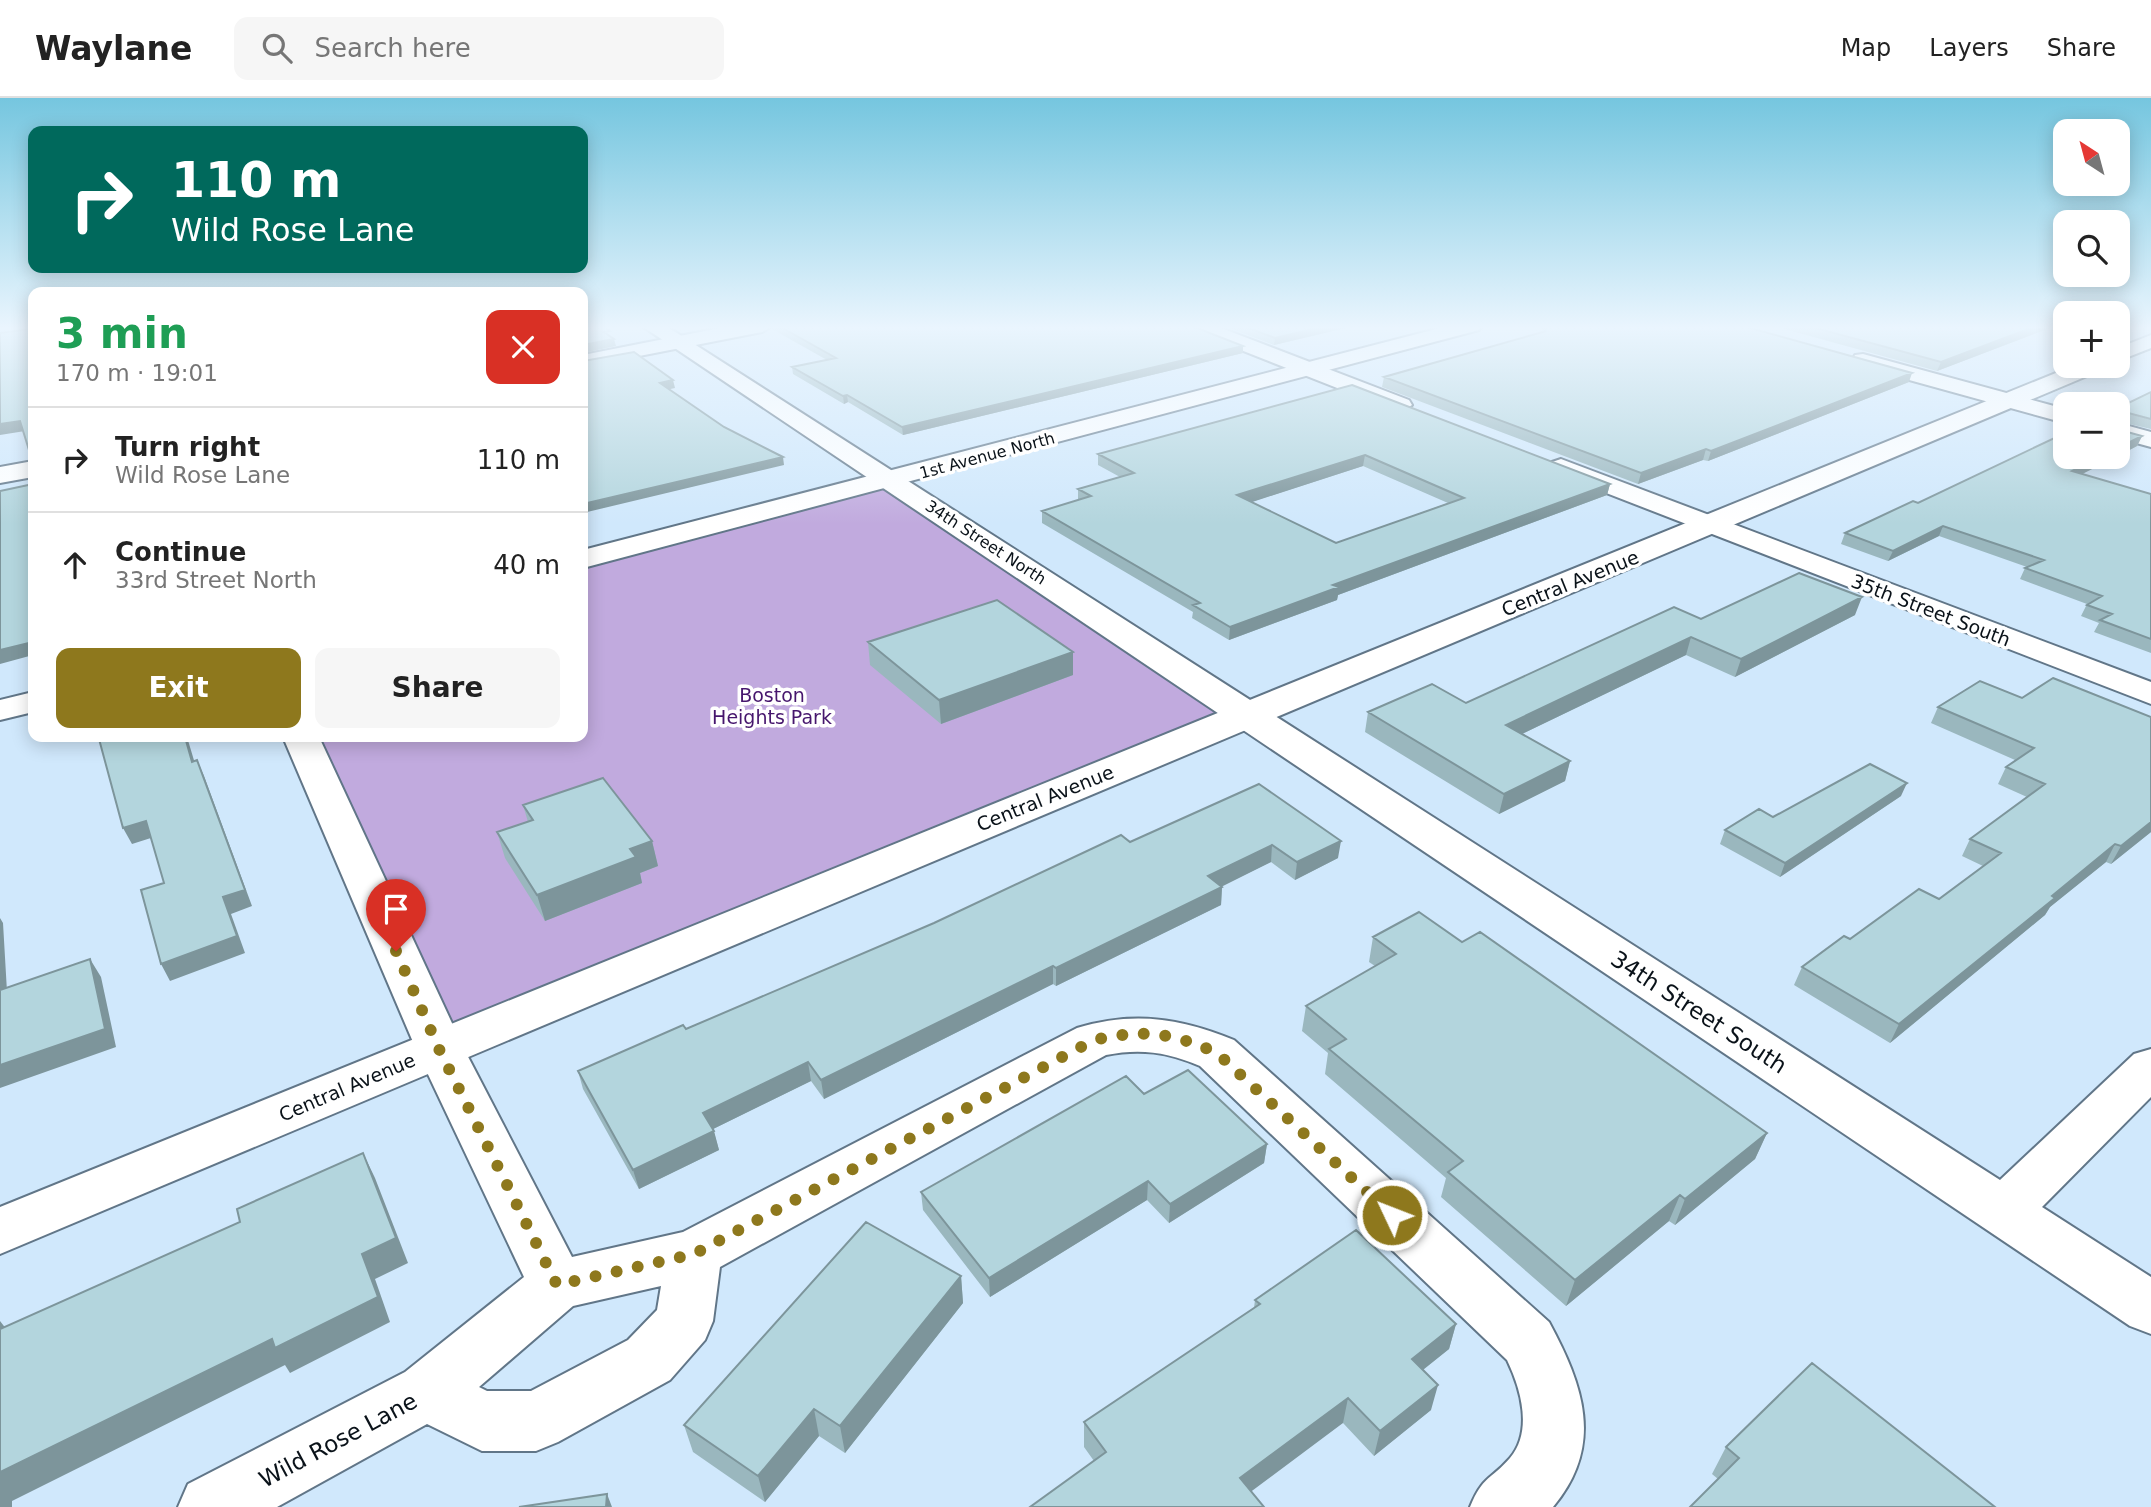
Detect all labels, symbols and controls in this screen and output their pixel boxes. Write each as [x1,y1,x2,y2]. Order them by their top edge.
search box [234,17,724,80]
text: Waylane [35,29,192,68]
icon: search [258,29,296,67]
text: Search here [314,33,471,63]
text: Map [1841,34,1891,62]
text: Layers [1929,34,2009,62]
text: Share [2047,34,2116,62]
north arrow [2053,119,2130,196]
map controls [2053,119,2130,469]
text: 110 m [171,152,341,209]
icon: right [56,154,147,245]
button: search [2053,210,2130,287]
text: Wild Rose Lane [171,211,415,249]
button: + [2053,301,2130,378]
text: 3 min [56,309,188,358]
button: close [486,310,560,384]
text: 170 m · 19:01 [56,360,218,386]
button: − [2053,392,2130,469]
street label: 1st Avenue North [917,428,1057,483]
text: Turn right [115,432,260,462]
icon: right [56,441,94,479]
text: 110 m [477,445,560,475]
text: Wild Rose Lane [115,462,290,488]
street label: 34th Street North [922,496,1050,589]
text: Continue [115,537,246,567]
street label: Central Avenue [1498,545,1642,621]
icon: ahead [56,546,94,584]
text: 40 m [493,550,560,580]
text: 33rd Street North [115,567,317,593]
street label: 35th Street South [1848,570,2014,650]
button: Exit [56,648,301,728]
button: Share [315,648,560,728]
park label: Boston Heights Park [712,684,832,728]
street label: Central Avenue [973,760,1117,836]
pin [366,879,426,951]
icon: arrive [377,890,415,928]
street label: 34th Street South [1606,945,1792,1079]
street label: Central Avenue [276,1048,418,1126]
position arrow [1355,1178,1429,1252]
street label: Wild Rose Lane [255,1387,421,1493]

